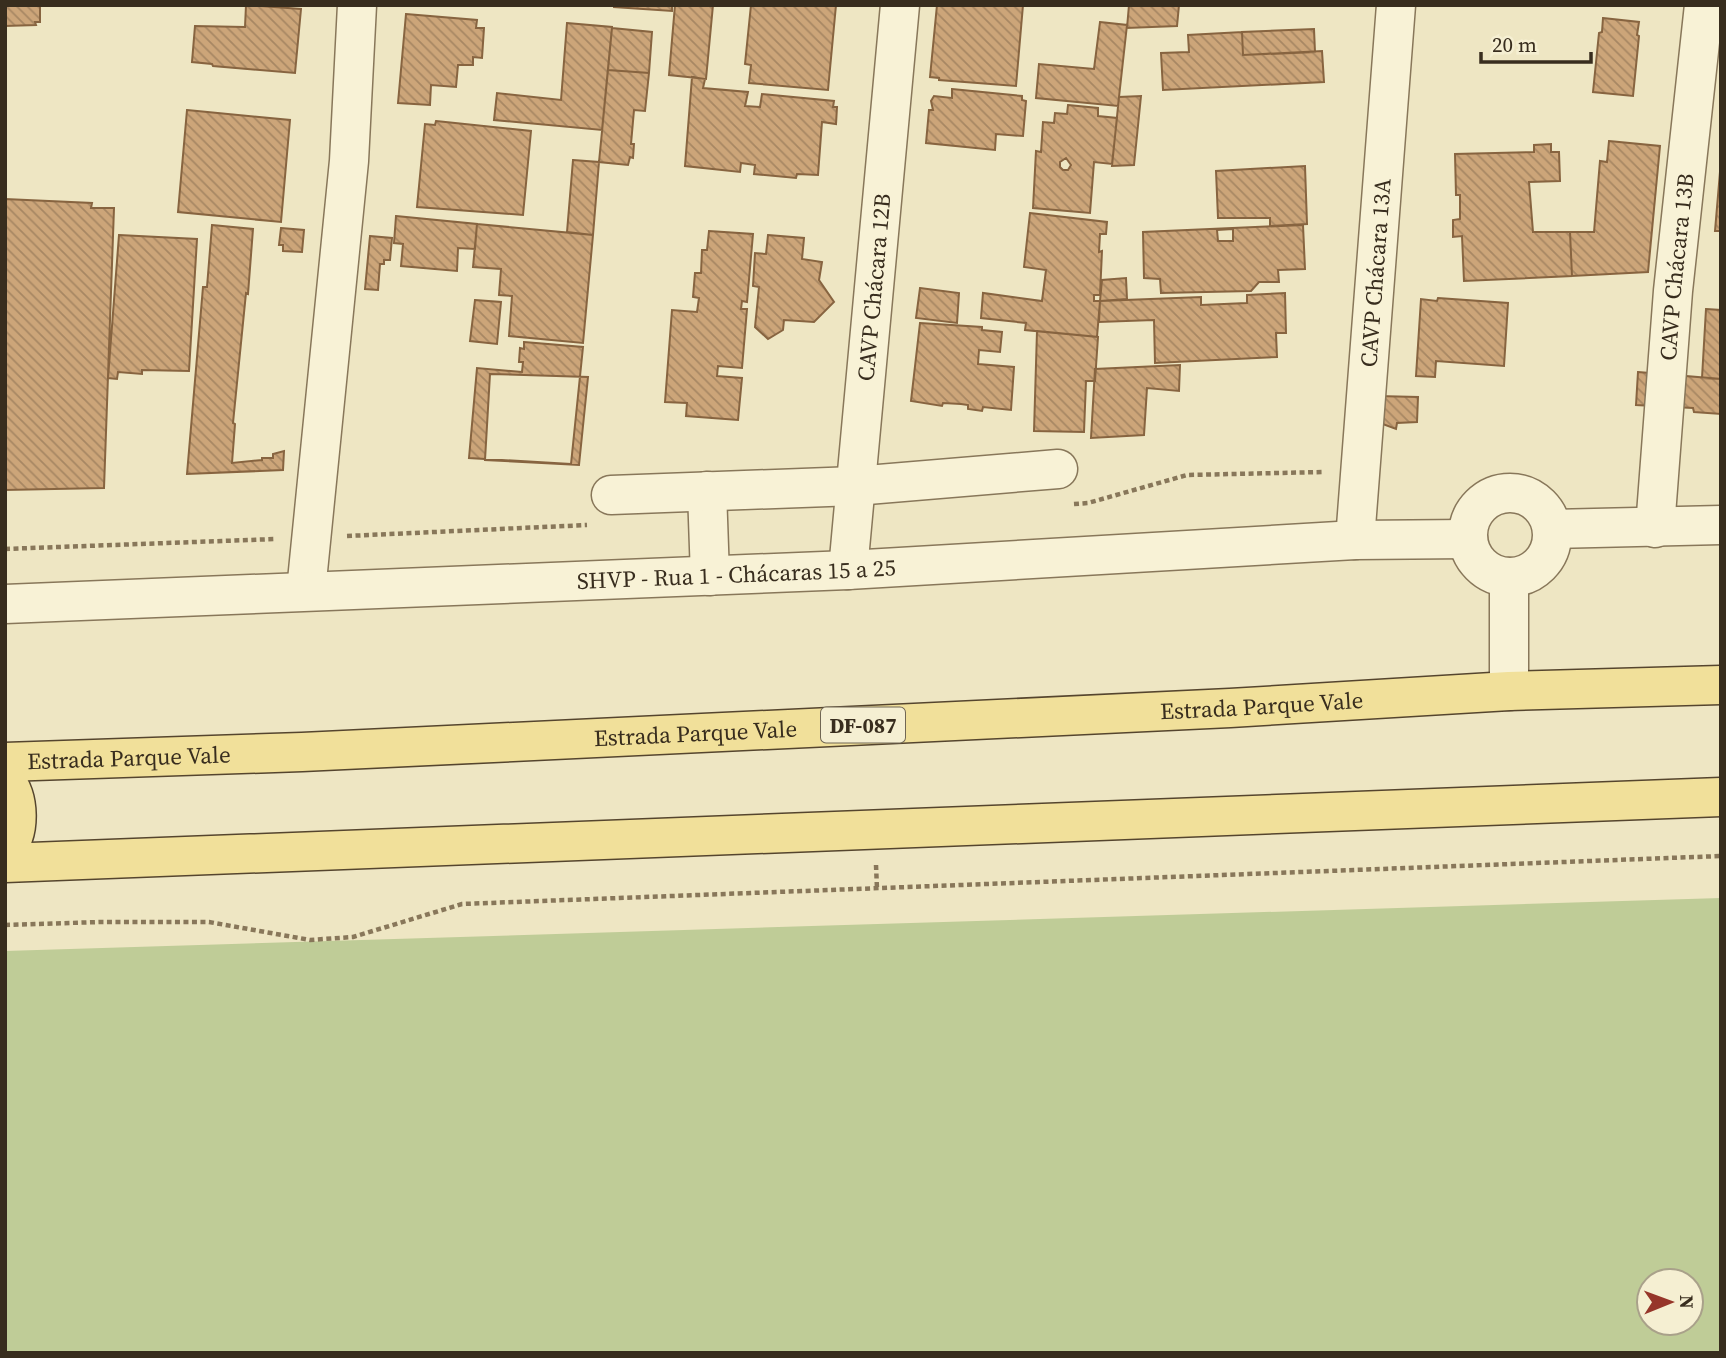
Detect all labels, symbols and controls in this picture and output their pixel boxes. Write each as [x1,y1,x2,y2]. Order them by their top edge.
scale bar [1481,21,1591,65]
text: 20 m [1492,30,1537,59]
street label: CAVP Chácara 13B [1652,171,1702,362]
street label: CAVP Chácara 13A [1352,177,1399,368]
street label: CAVP Chácara 12B [849,192,899,382]
street label: SHVP - Rua 1 - Chácaras 15 a 25 [576,551,897,597]
street label: Estrada Parque Vale [1159,684,1364,727]
road number: DF-087 [821,708,905,742]
street label: Estrada Parque Vale [593,713,798,754]
street label: Estrada Parque Vale [27,738,231,777]
north arrow [1635,1267,1705,1337]
text: N [1674,1295,1700,1309]

